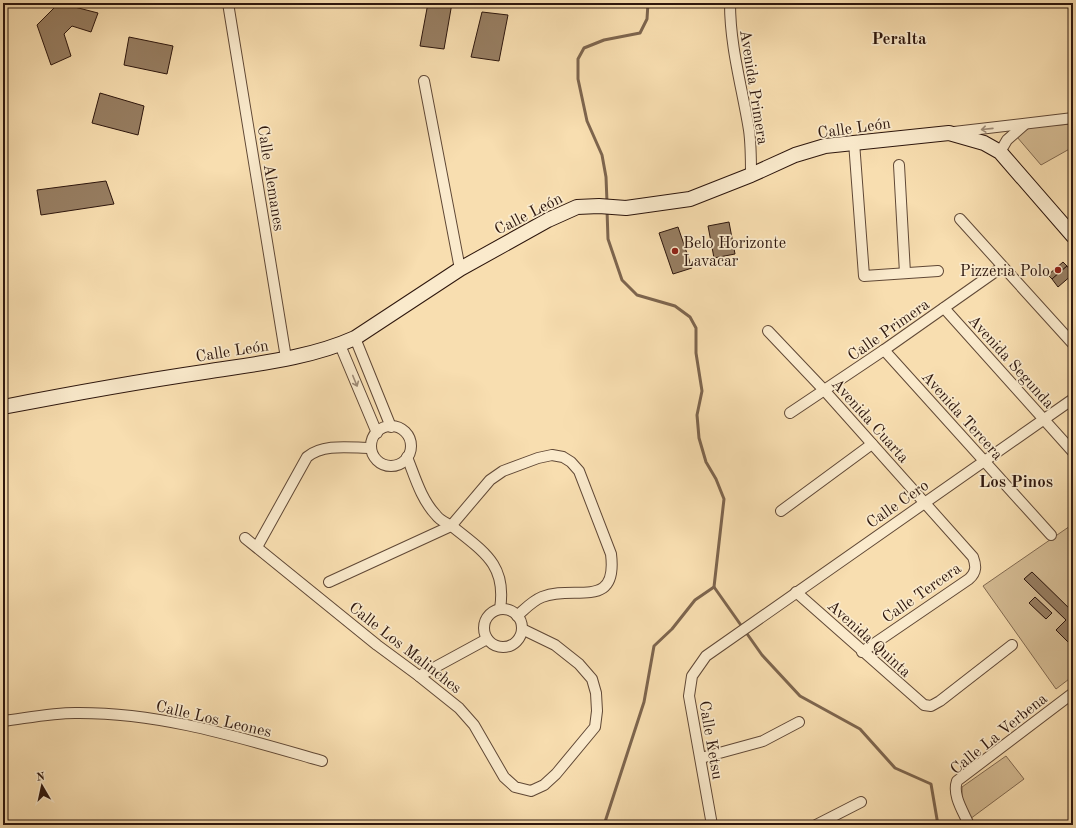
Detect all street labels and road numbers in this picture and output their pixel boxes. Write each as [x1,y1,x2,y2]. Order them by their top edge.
street label: Avenida Primera [736,29,770,146]
street label: Calle León [817,116,892,142]
street label: Calle Alemanes [254,124,286,232]
street label: Calle León [492,191,566,239]
street label: Calle Primera [845,297,933,365]
street label: Avenida Segunda [965,313,1056,412]
street label: Calle León [195,338,270,366]
street label: Avenida Tercera [918,369,1005,464]
street label: Avenida Cuarta [828,376,911,467]
street label: Calle Cero [864,477,932,532]
street label: Calle Tercera [880,561,965,627]
street label: Avenida Quinta [824,598,914,681]
street label: Calle Los Malinches [346,600,464,697]
street label: Calle La Verbena [948,691,1051,778]
street label: Calle Los Leones [154,699,273,741]
street label: Calle Ketsu [695,700,725,781]

